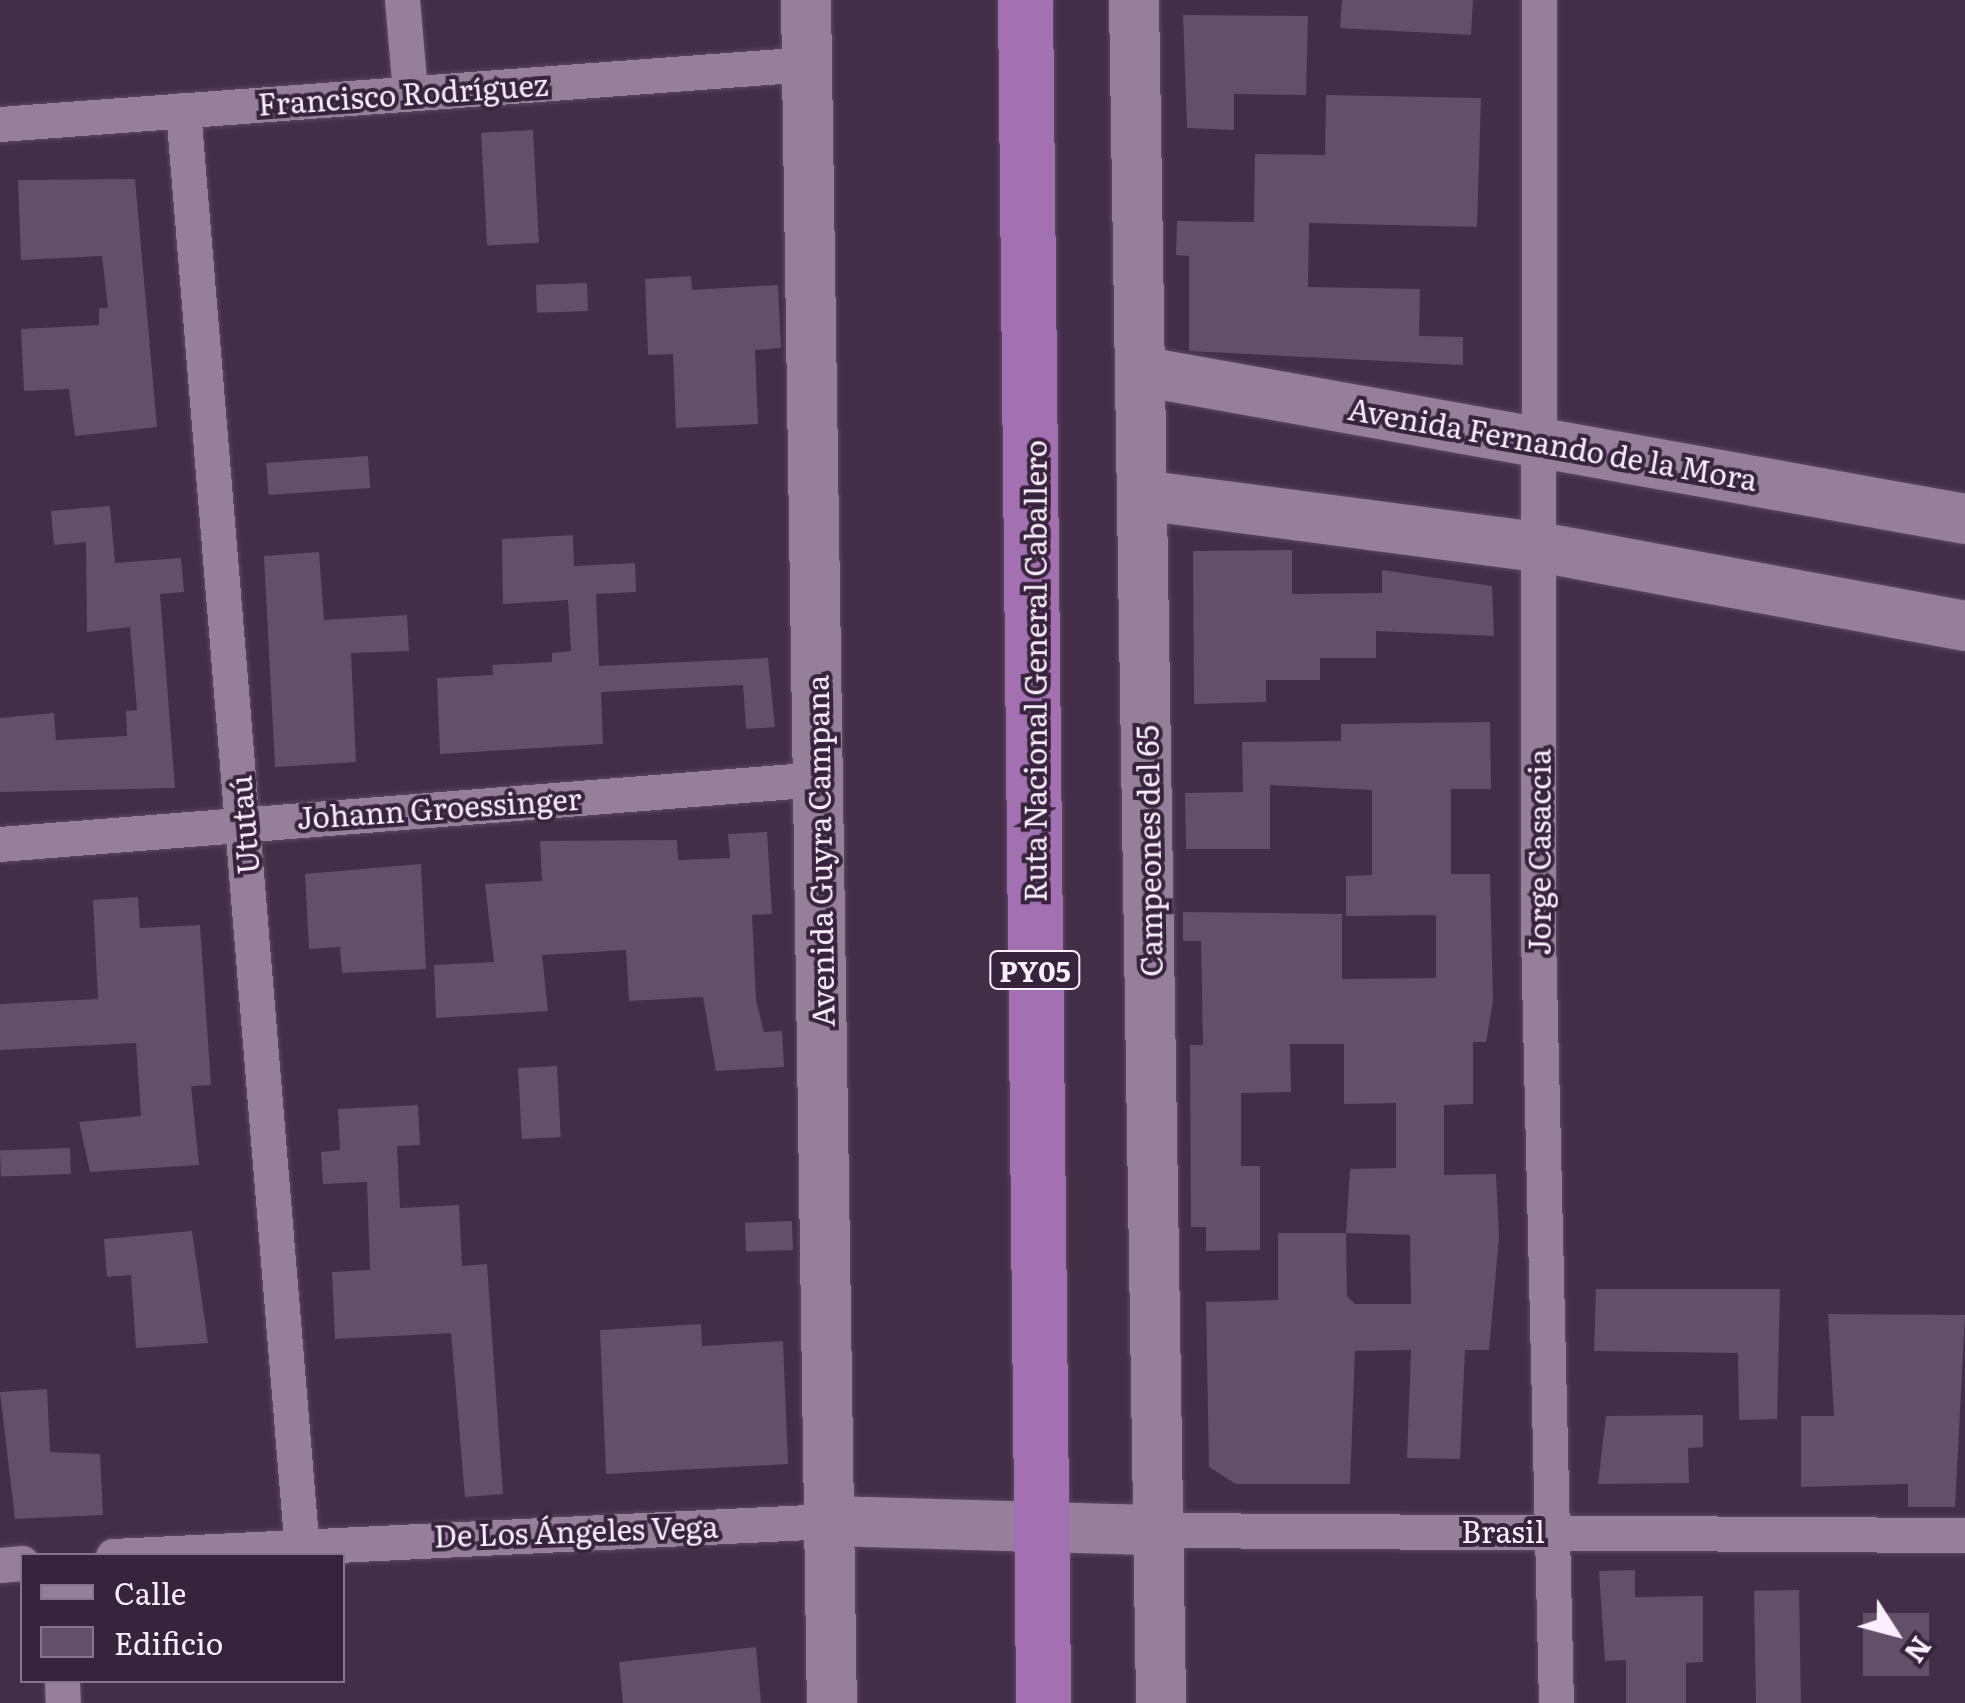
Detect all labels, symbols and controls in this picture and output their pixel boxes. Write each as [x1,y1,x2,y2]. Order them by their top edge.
street label: Francisco Rodríguez [257,65,549,121]
street label: Avenida Fernando de la Mora [1346,389,1760,497]
street label: Ruta Nacional General Caballero [1016,440,1052,902]
street label: Avenida Guyra Campana [798,675,840,1027]
street label: Campeones del 65 [1128,725,1168,977]
street label: Jorge Casaccia [1520,749,1556,955]
street label: Ututaú [221,774,265,876]
street label: Johann Groessinger [295,779,583,835]
road number: PY05 [988,947,1082,993]
street label: De Los Ángeles Vega [433,1507,719,1553]
street label: Brasil [1461,1512,1545,1548]
legend [20,1553,345,1683]
text: Calle [114,1570,186,1614]
north arrow [1845,1583,1945,1683]
text: Edificio [114,1620,223,1664]
text: N [1895,1629,1943,1672]

